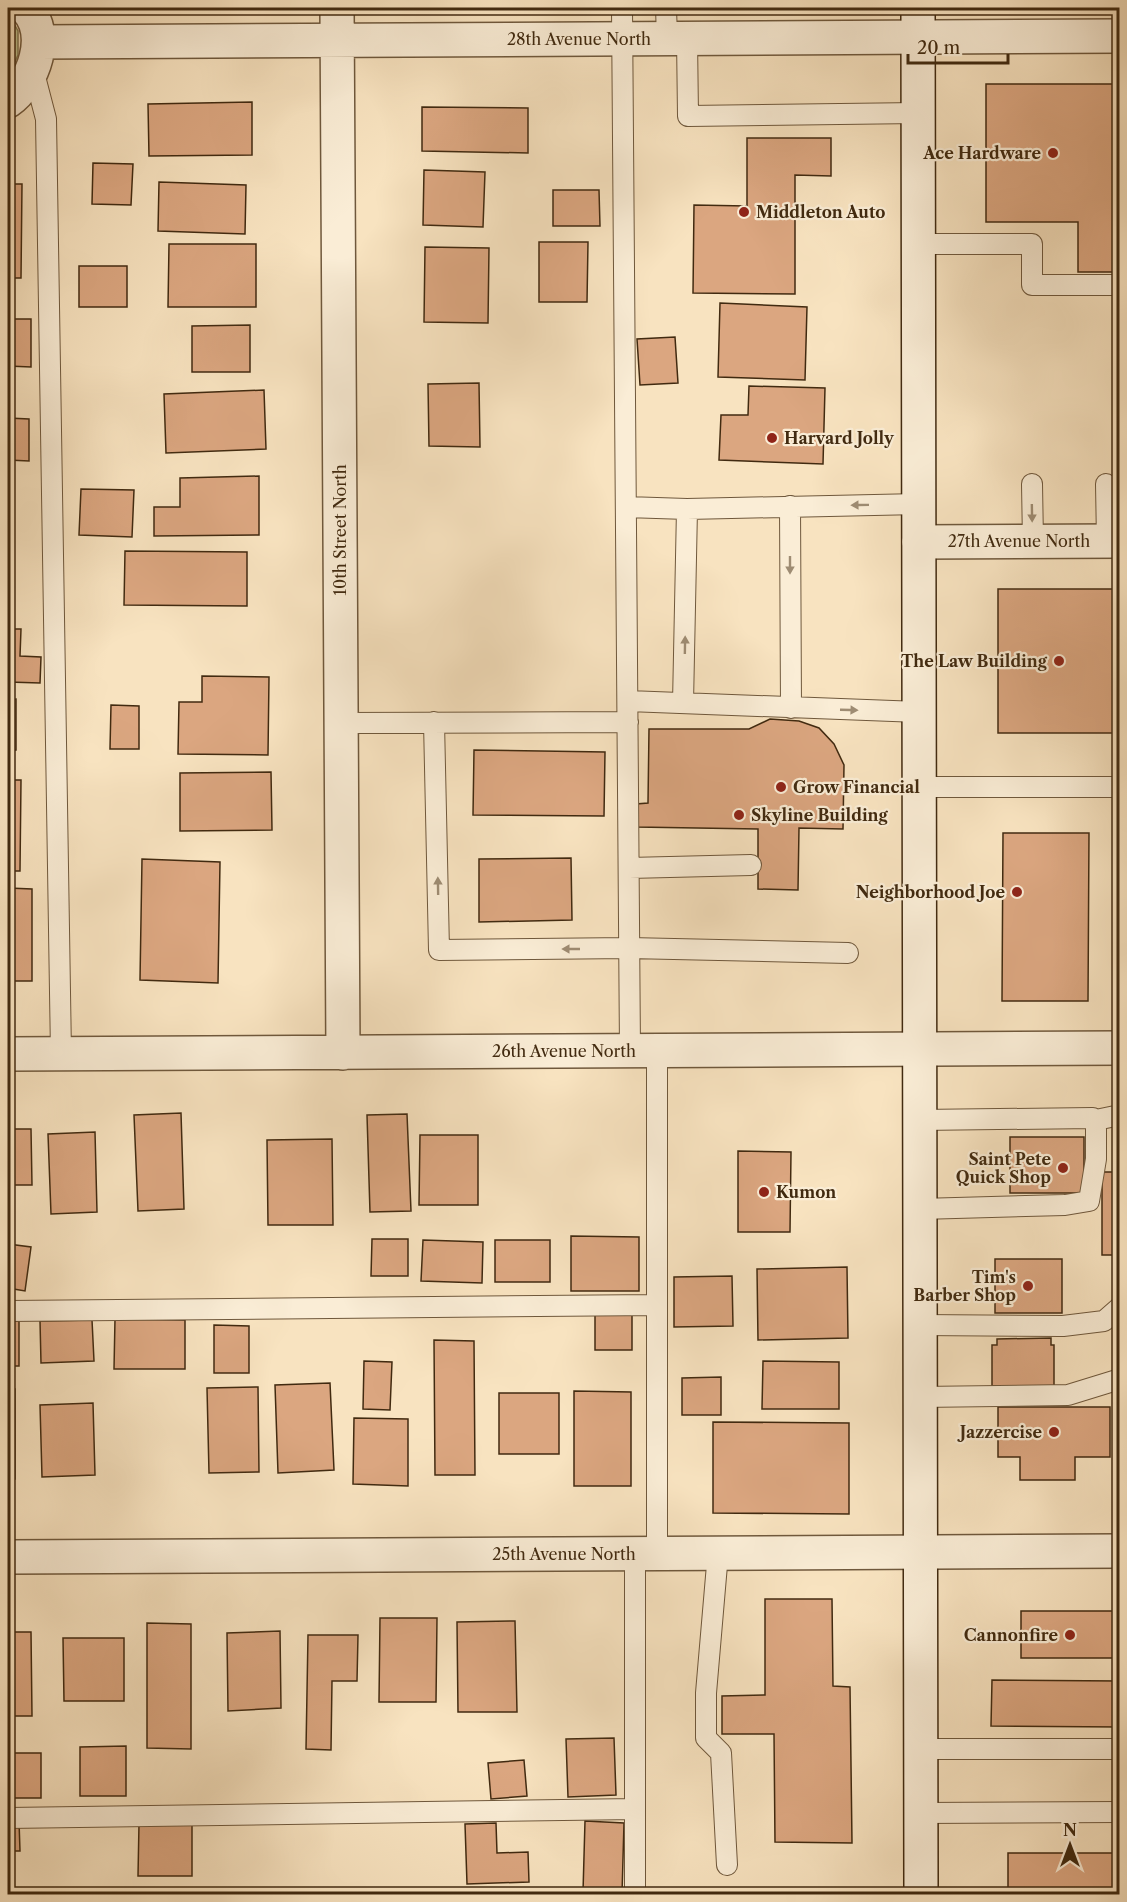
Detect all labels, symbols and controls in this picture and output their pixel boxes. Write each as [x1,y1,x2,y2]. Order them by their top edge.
scale bar [908,27,1008,65]
street label: 28th Avenue North [507,29,651,49]
text: 20 m [917,37,961,59]
place label: Ace Hardware [922,143,1041,163]
marker: Ace Hardware [1046,146,1060,160]
place label: Middleton Auto [756,202,886,222]
marker: Middleton Auto [737,205,751,219]
place label: Harvard Jolly [784,428,895,448]
marker: Harvard Jolly [765,431,779,445]
street label: 10th Street North [330,464,350,596]
one-way arrow [851,500,870,510]
one-way arrow [1028,503,1037,522]
street label: 27th Avenue North [948,531,1090,551]
one-way arrow [785,555,795,574]
one-way arrow [680,635,689,654]
place label: The Law Building [901,651,1048,671]
marker: The Law Building [1052,654,1066,668]
one-way arrow [840,705,859,714]
place label: Grow Financial [793,777,920,797]
marker: Grow Financial [774,780,788,794]
place label: Skyline Building [751,805,889,825]
marker: Skyline Building [732,808,746,822]
one-way arrow [433,877,442,896]
place label: Neighborhood Joe [856,882,1005,902]
marker: Neighborhood Joe [1010,885,1024,899]
one-way arrow [561,944,580,954]
street label: 26th Avenue North [492,1041,636,1061]
place label: Saint Pete Quick Shop [956,1149,1051,1187]
marker: Saint Pete Quick Shop [1056,1161,1070,1175]
place label: Kumon [776,1182,836,1202]
marker: Kumon [757,1185,771,1199]
place label: Tim's Barber Shop [913,1267,1016,1305]
marker: Tim's Barber Shop [1021,1279,1035,1293]
place label: Jazzercise [957,1422,1042,1442]
marker: Jazzercise [1047,1425,1061,1439]
street label: 25th Avenue North [492,1544,636,1564]
place label: Cannonfire [964,1625,1058,1645]
marker: Cannonfire [1063,1628,1077,1642]
north arrow [1040,1815,1100,1875]
text: N [1063,1820,1077,1840]

